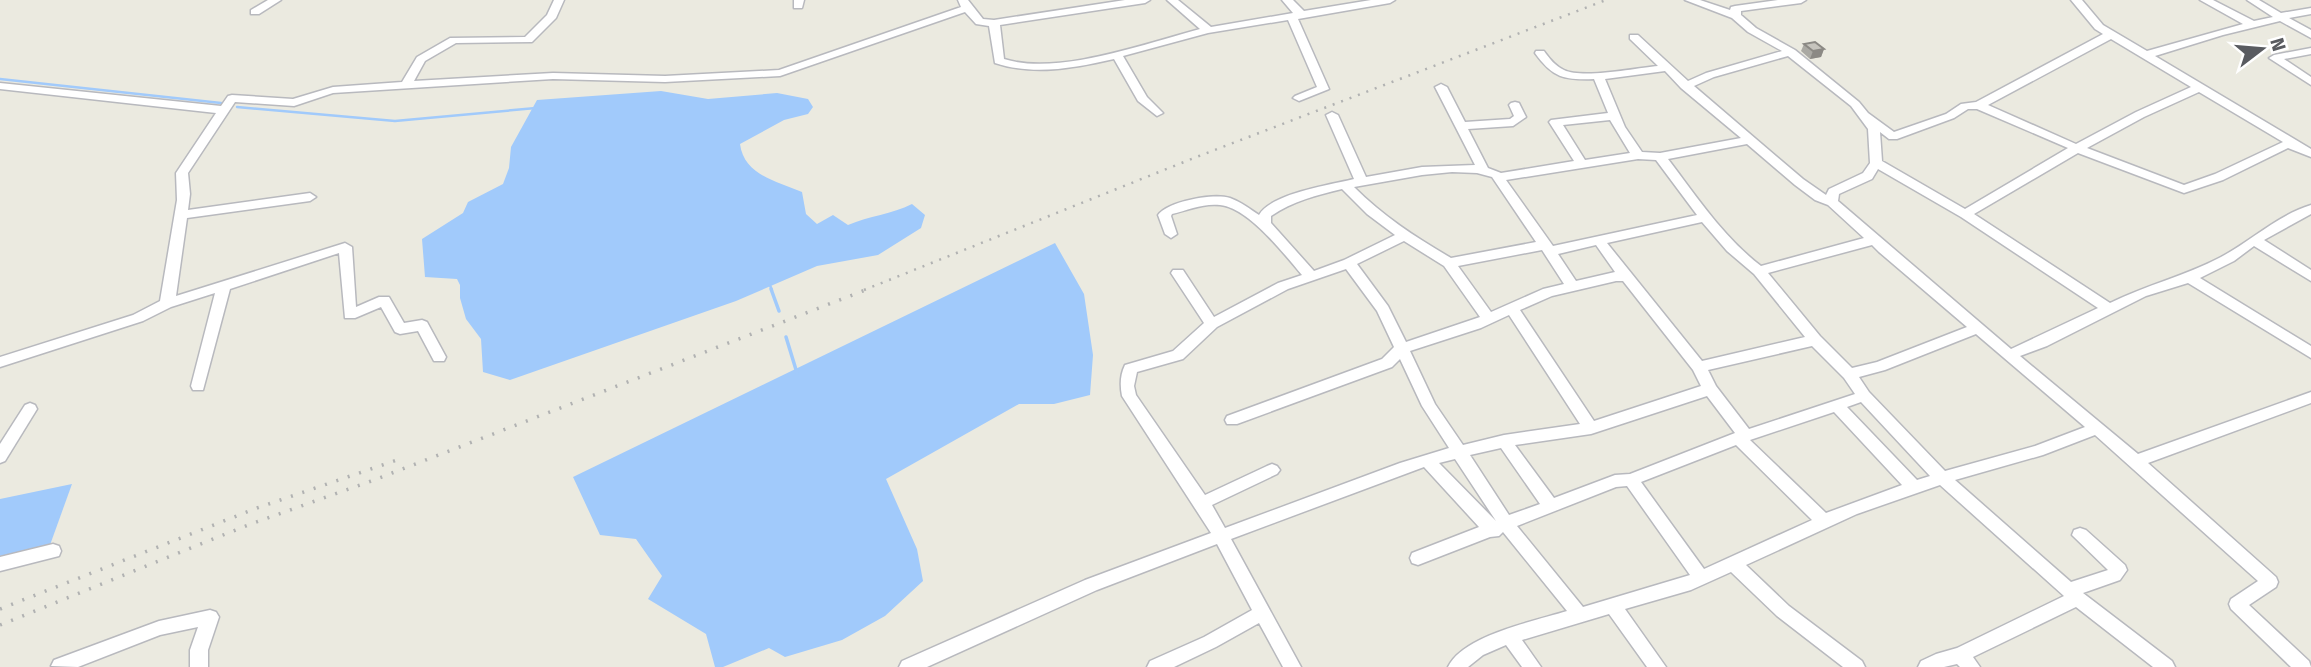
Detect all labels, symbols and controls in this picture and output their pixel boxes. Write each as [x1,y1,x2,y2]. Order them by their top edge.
north arrow [2227,14,2297,84]
text: N [2265,35,2291,54]

